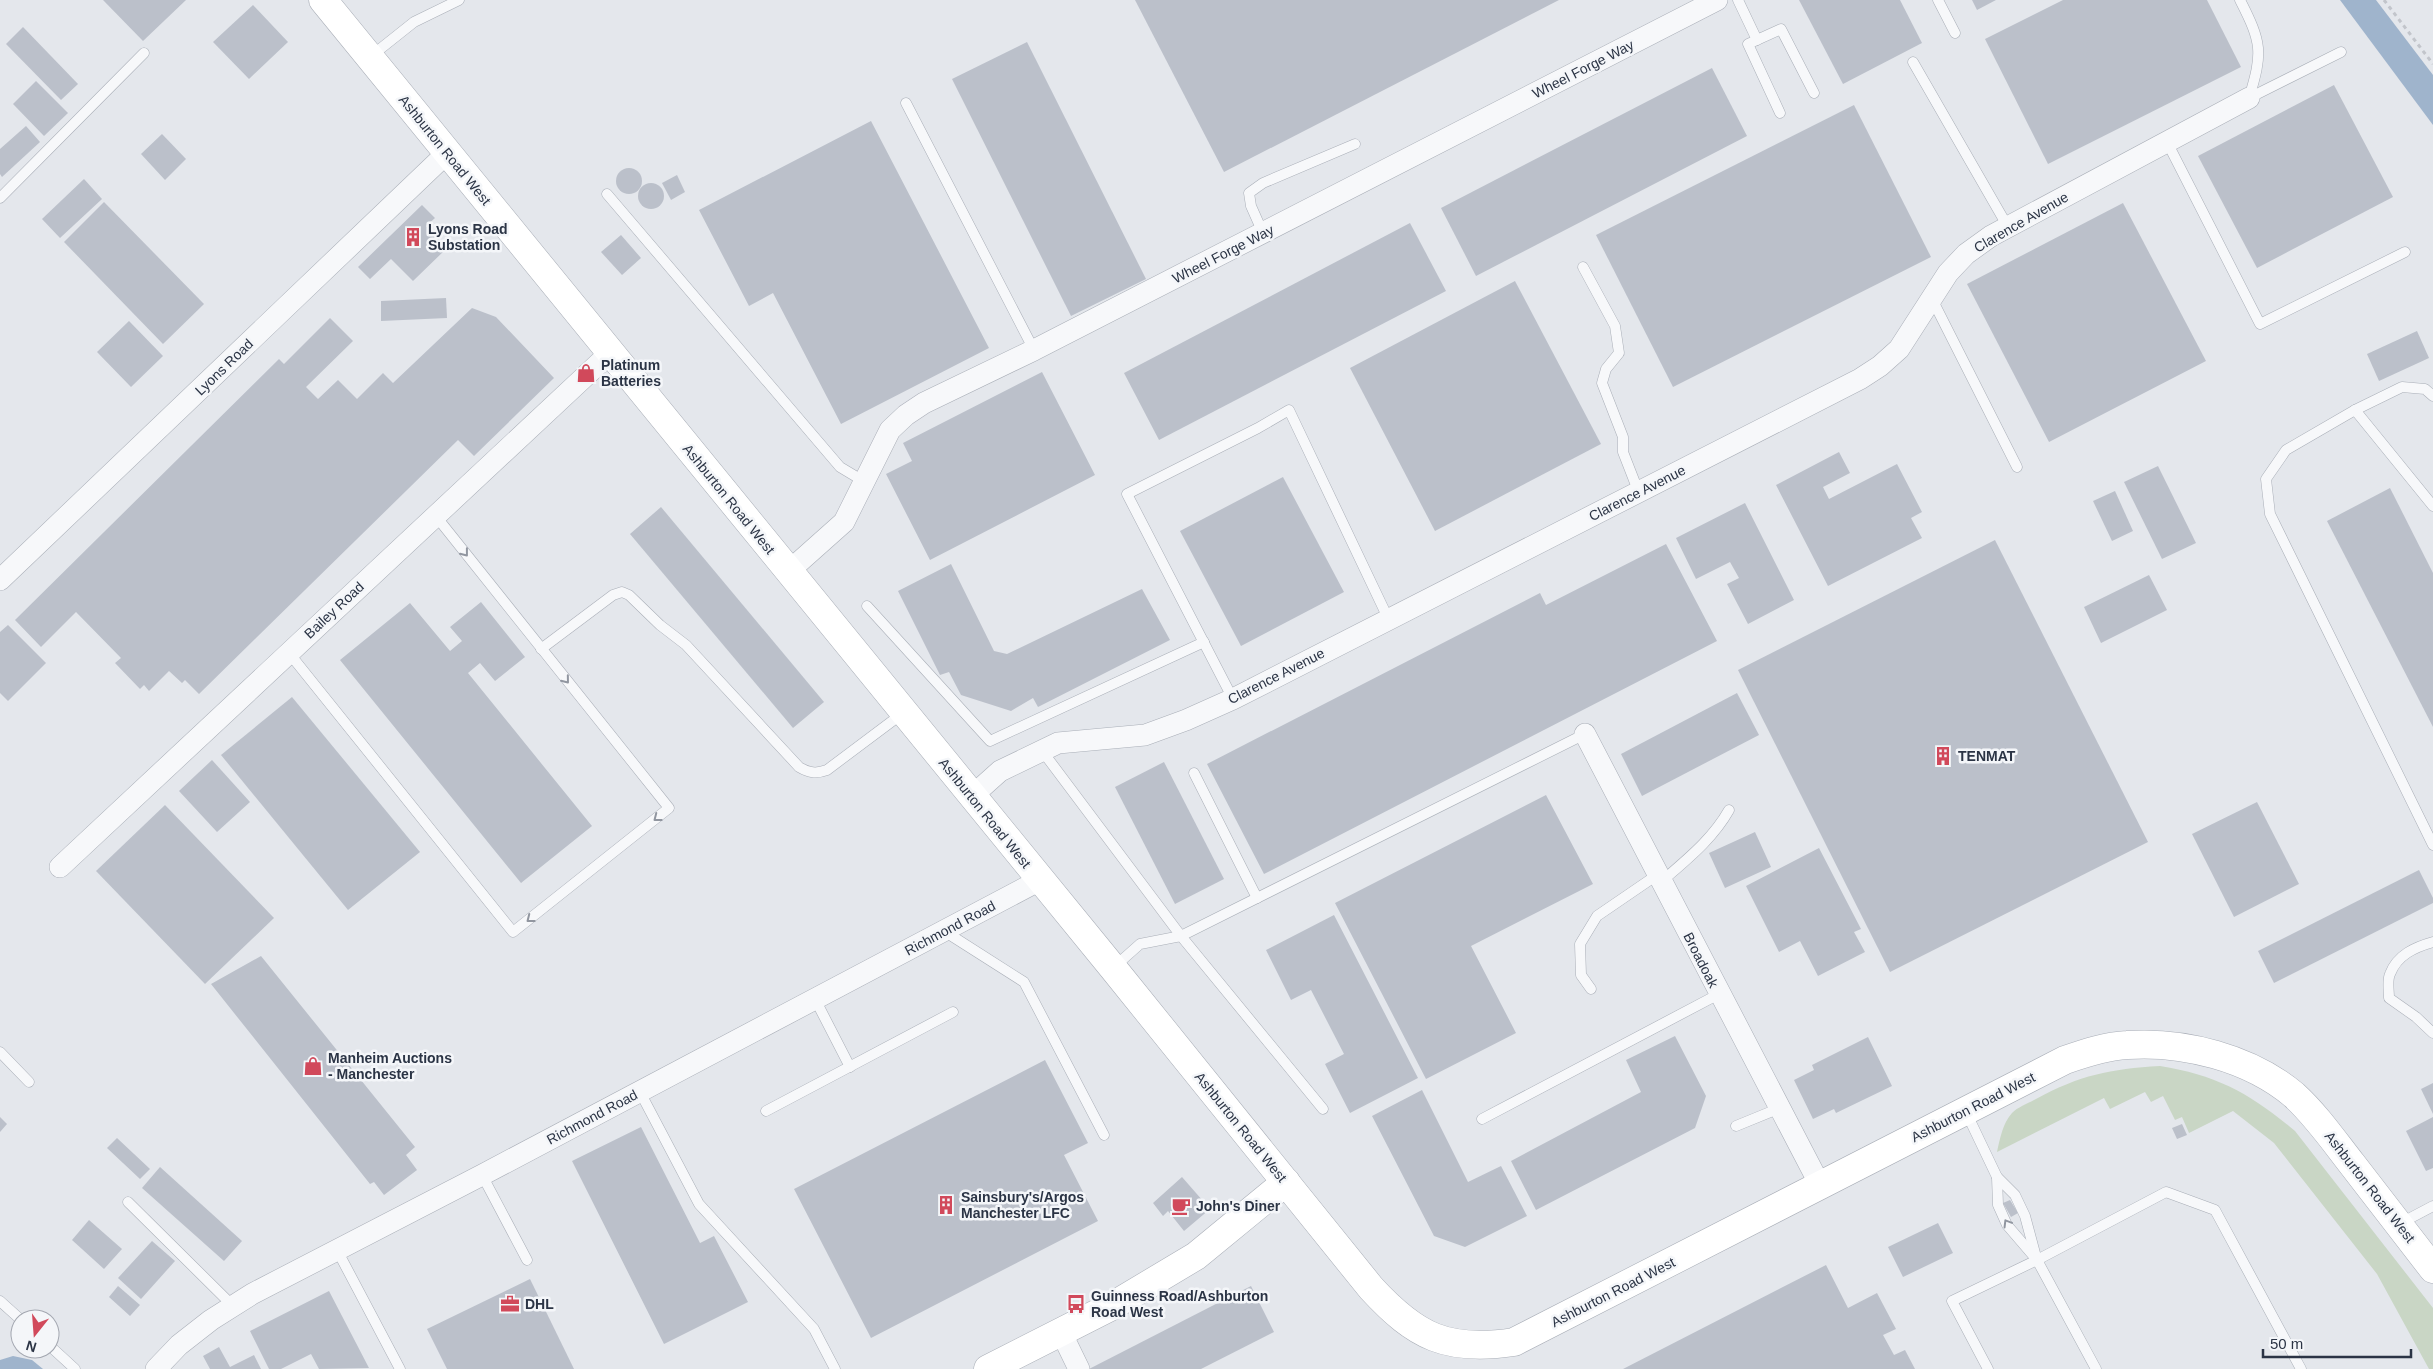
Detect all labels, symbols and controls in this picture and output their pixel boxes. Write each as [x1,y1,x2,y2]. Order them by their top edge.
street label: Wheel Forge Way [1530,37,1636,101]
street label: Ashburton Road West [396,92,494,208]
street label: Clarence Avenue [1971,188,2071,256]
place label: Lyons Road Substation [428,221,508,253]
street label: Wheel Forge Way [1170,222,1276,286]
building icon: Lyons Road Substation [402,226,424,248]
street label: Lyons Road [192,335,256,399]
place label: Platinum Batteries [601,357,661,389]
shop icon: Platinum Batteries [575,362,597,384]
street label: Ashburton Road West [680,441,778,557]
street label: Clarence Avenue [1586,462,1688,524]
one-way arrow [459,547,468,557]
street label: Bailey Road [301,578,367,642]
street label: Clarence Avenue [1225,645,1327,707]
one-way arrow [561,674,569,683]
building icon: TENMAT [1932,745,1954,767]
place label: TENMAT [1958,748,2016,764]
street label: Ashburton Road West [936,755,1034,871]
one-way arrow [654,813,663,821]
street label: Richmond Road [902,897,998,959]
one-way arrow [526,914,535,923]
street label: Broadoak [1680,930,1722,991]
place label: Manheim Auctions - Manchester [328,1050,452,1082]
shop icon: Manheim Auctions - Manchester [302,1055,324,1077]
street label: Ashburton Road West [1192,1069,1290,1185]
street label: Ashburton Road West [1908,1069,2038,1145]
street label: Richmond Road [544,1086,640,1148]
street label: Ashburton Road West [2322,1128,2418,1246]
place label: Sainsbury's/Argos Manchester LFC [961,1189,1084,1221]
building icon: Sainsbury's/Argos Manchester LFC [935,1194,957,1216]
cafe icon: John's Diner [1170,1195,1192,1217]
place label: John's Diner [1196,1198,1281,1214]
one-way arrow [2003,1219,2013,1228]
street label: Ashburton Road West [1548,1254,1678,1330]
place label: Guinness Road/Ashburton Road West [1091,1288,1268,1320]
office icon: DHL [499,1293,521,1315]
bus stop icon: Guinness Road/Ashburton Road West [1065,1293,1087,1315]
place label: DHL [525,1296,554,1312]
north arrow [10,1309,60,1359]
scale bar [2263,1326,2410,1358]
text: 50 m [2270,1335,2303,1352]
text: N [24,1337,38,1356]

